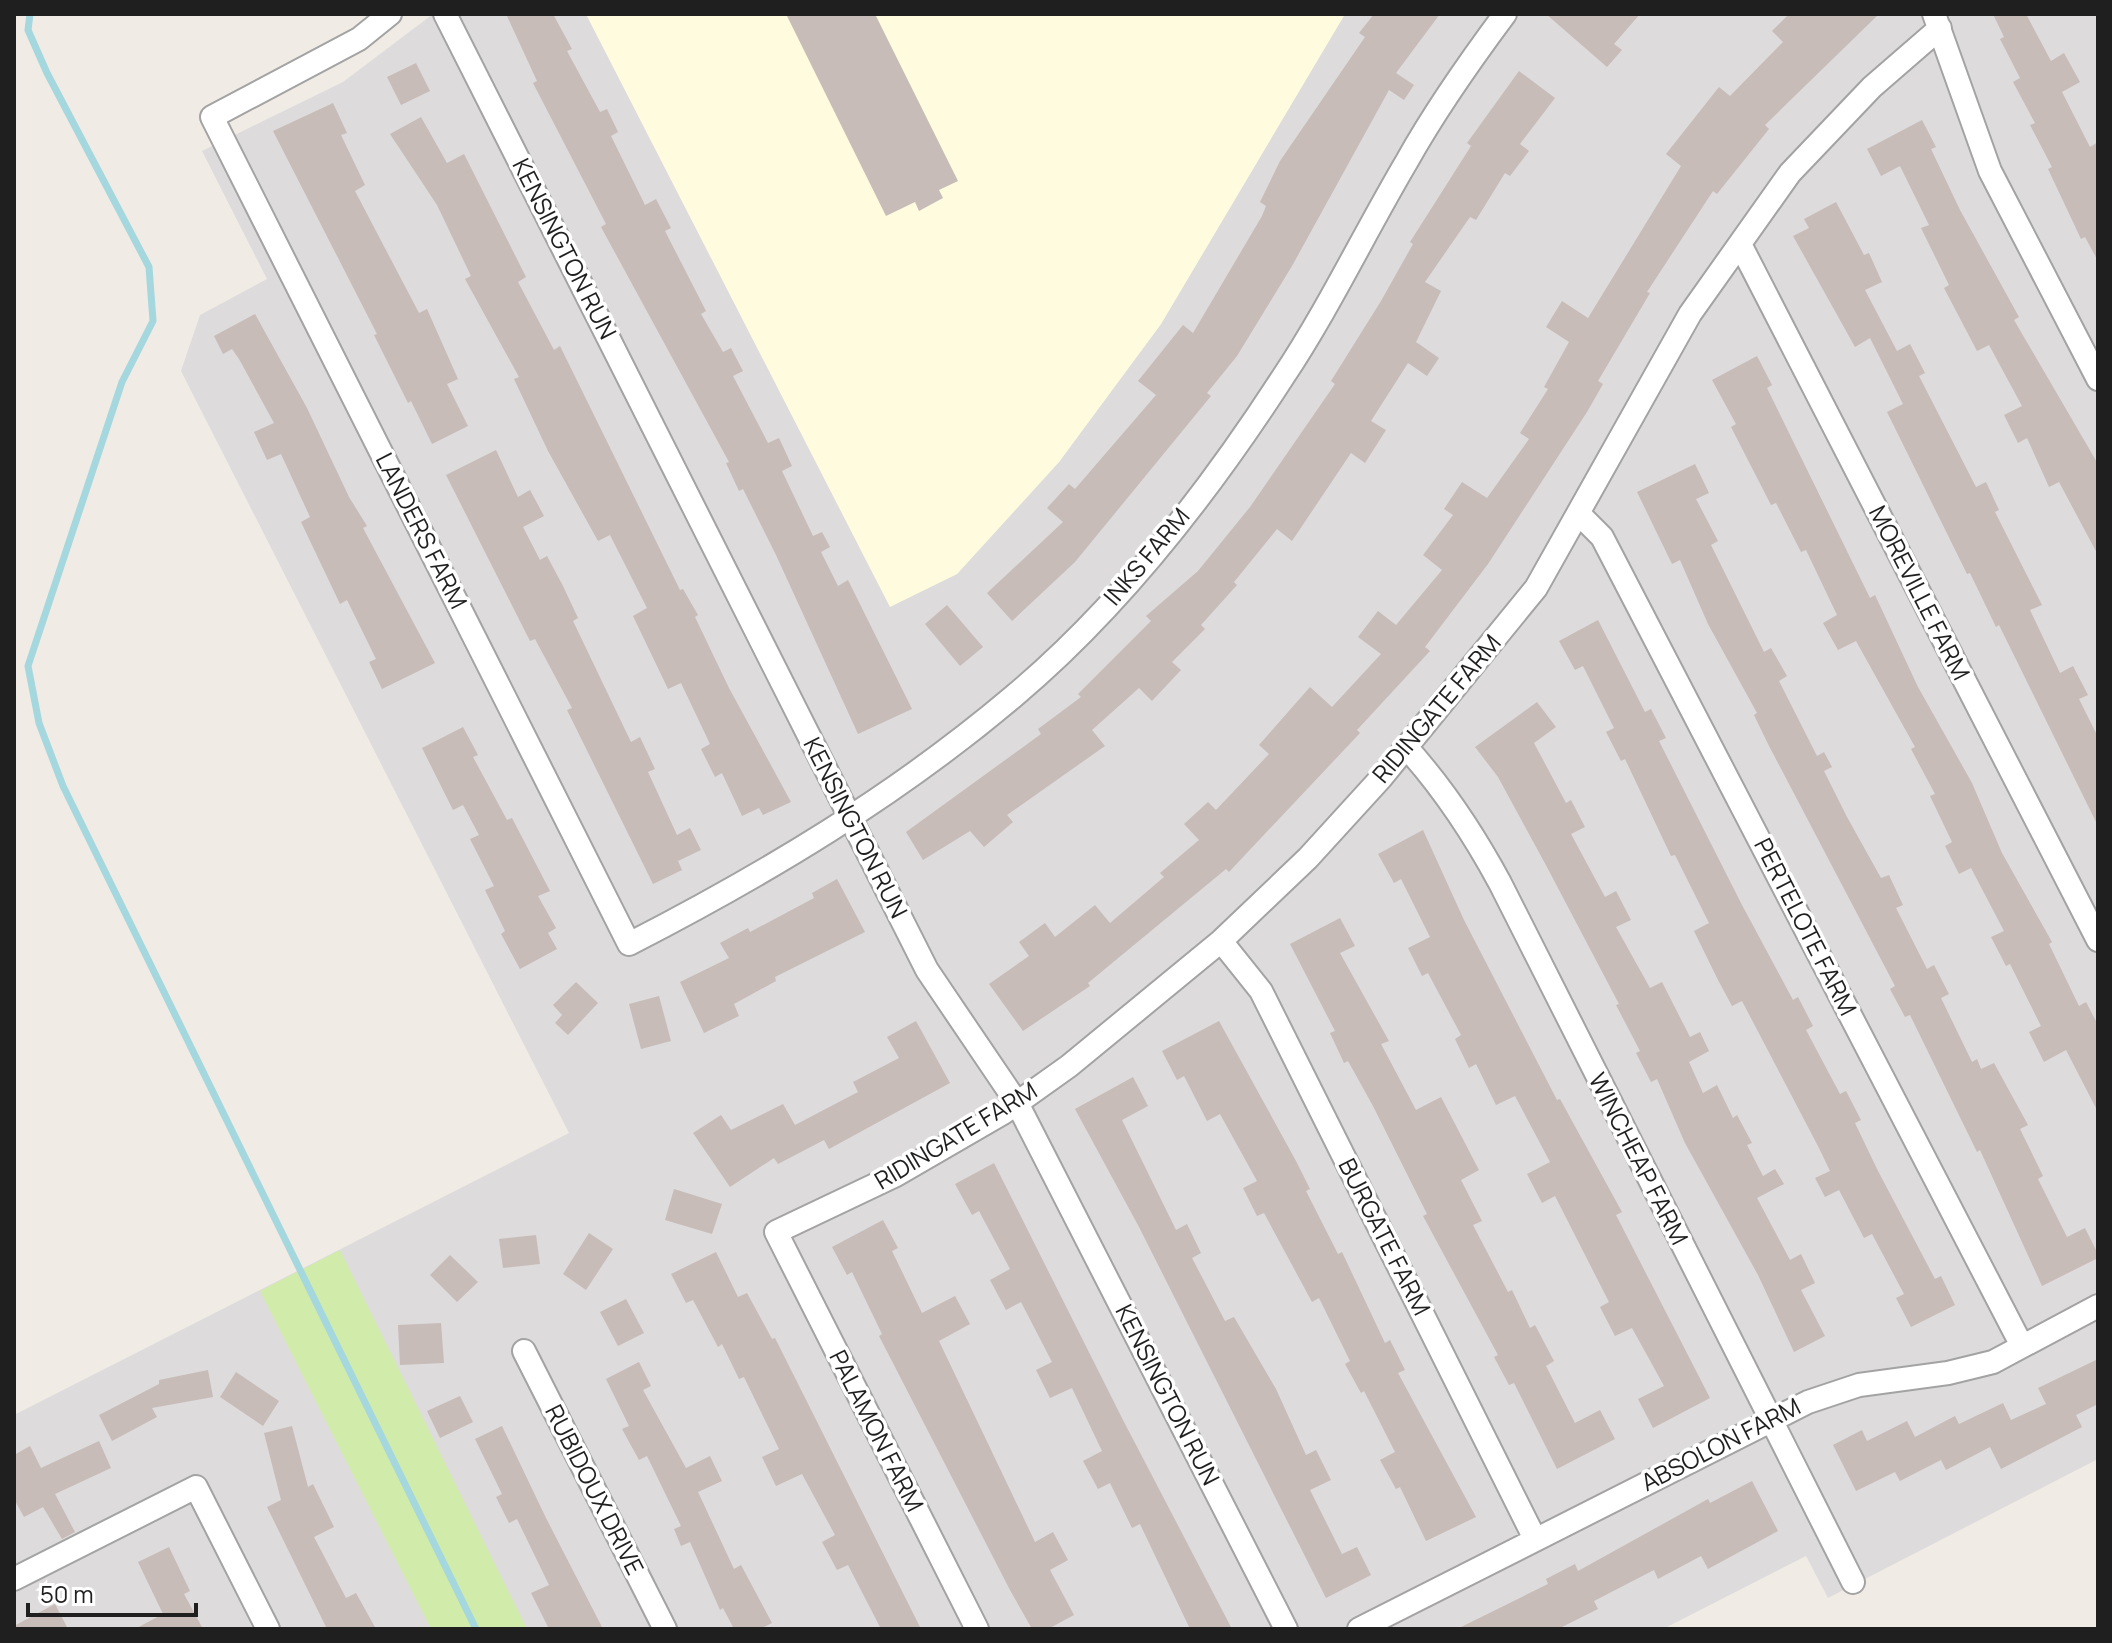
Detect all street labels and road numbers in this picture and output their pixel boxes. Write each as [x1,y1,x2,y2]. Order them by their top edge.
street label: KENSINGTON RUN [505,152,625,344]
street label: LANDERS FARM [369,447,476,614]
street label: MOREVILLE FARM [1862,499,1979,685]
street label: INKS FARM [1095,500,1196,612]
street label: RIDINGATE FARM [1364,627,1508,789]
street label: KENSINGTON RUN [796,731,916,923]
street label: PERTELOTE FARM [1747,832,1865,1021]
street label: WINCHEAP FARM [1582,1067,1697,1250]
street label: RIDINGATE FARM [868,1073,1043,1196]
street label: BURGATE FARM [1332,1152,1439,1320]
street label: KENSINGTON RUN [1108,1298,1228,1490]
street label: PALAMON FARM [822,1344,932,1517]
street label: ABSOLON FARM [1635,1389,1806,1498]
street label: RUBIDOUX DRIVE [538,1399,652,1580]

